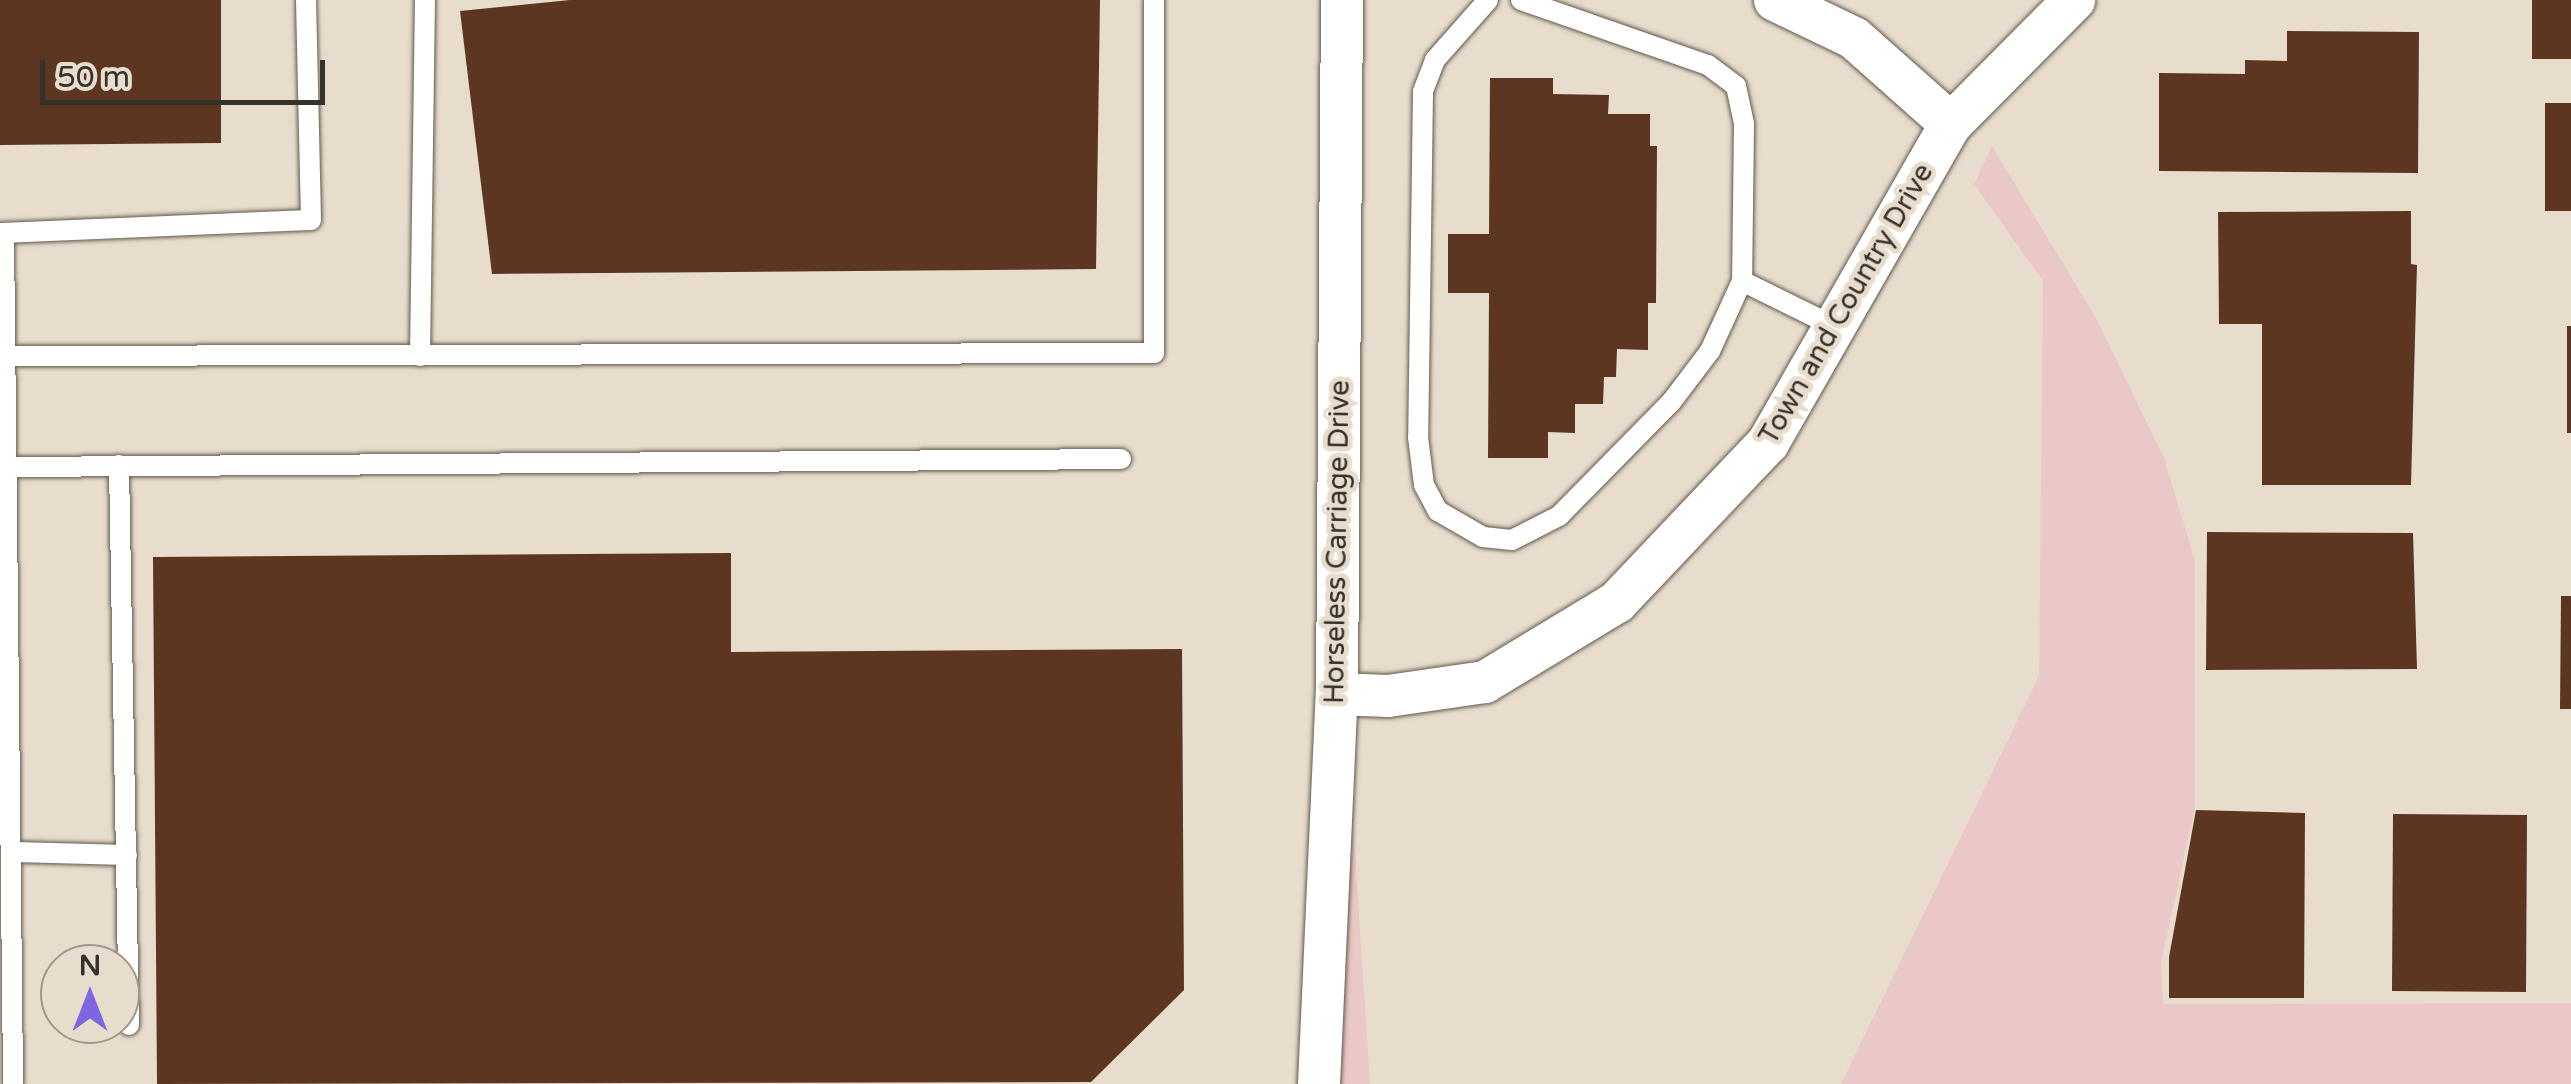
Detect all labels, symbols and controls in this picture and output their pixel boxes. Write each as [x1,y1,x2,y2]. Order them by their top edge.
scale bar [45,40,330,102]
text: 50 m [57,59,130,96]
street label: Town and Country Drive [1752,158,1940,450]
street label: Horseless Carriage Drive [1317,380,1357,704]
north arrow [40,944,140,1044]
text: N [79,949,101,983]

